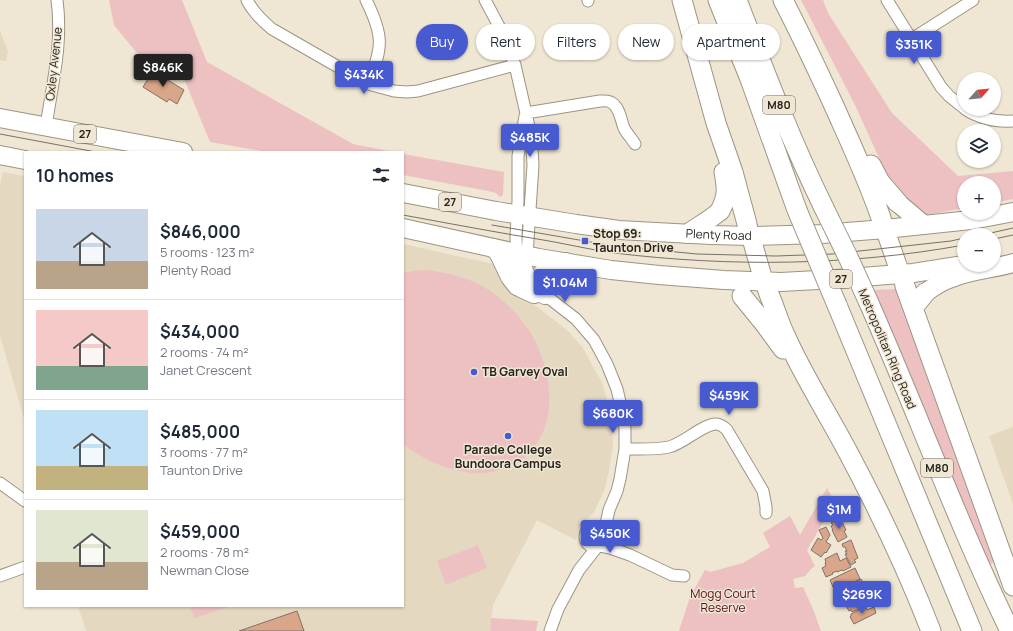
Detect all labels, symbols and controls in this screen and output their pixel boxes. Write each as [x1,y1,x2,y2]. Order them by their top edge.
chip: Buy [416,24,468,60]
chip: Rent [476,24,535,60]
chip: Filters [543,24,610,60]
chip: New [618,24,674,60]
chip: Apartment [682,24,780,60]
street label: Oxley Avenue [41,26,66,102]
pin: $351K [886,31,942,65]
text: $351K [895,35,933,53]
pin: $846K [135,54,191,88]
text: $846K [143,58,183,76]
pin: $434K [336,61,392,95]
text: $434K [344,65,384,83]
north arrow [957,72,1001,116]
map controls [957,72,1001,272]
road number: M80 [763,96,795,114]
pin: $485K [502,124,558,158]
button: layers [957,124,1001,168]
road number: 27 [74,125,96,143]
text: $485K [510,128,550,146]
text: 10 homes [36,164,114,187]
icon: filters [370,164,392,186]
button: + [957,176,1001,220]
road number: 27 [439,193,461,211]
text: $846,000 [160,220,241,243]
icon: home [68,225,116,273]
place label: Stop 69: Taunton Drive [593,225,674,256]
street label: Plenty Road [685,225,752,244]
button: − [957,228,1001,272]
marker: Stop 69: Taunton Drive [580,236,590,246]
text: 5 rooms · 123 m² [160,243,255,261]
text: Plenty Road [160,261,231,279]
pin: $1.04M [532,269,598,303]
road number: 27 [830,270,852,288]
text: $1.04M [543,273,587,291]
street label: Metropolitan Ring Road [854,286,921,412]
text: $434,000 [160,320,240,343]
icon: home [68,326,116,374]
text: 2 rooms · 74 m² [160,343,248,361]
text: Janet Crescent [160,361,252,379]
place label: TB Garvey Oval [482,363,568,380]
marker: TB Garvey Oval [469,367,479,377]
pin: $459K [701,382,757,416]
text: $459K [709,386,749,404]
pin: $680K [585,400,641,434]
text: $680K [592,404,634,422]
text: $485,000 [160,420,240,443]
icon: home [68,426,116,474]
marker: Parade College Bundoora Campus [503,431,513,441]
place label: Parade College Bundoora Campus [455,441,562,472]
text: 3 rooms · 77 m² [160,443,248,461]
road number: M80 [921,459,953,477]
text: Taunton Drive [160,461,243,479]
pin: $1M [820,496,858,530]
text: $1M [827,500,851,518]
text: $459,000 [160,520,240,543]
pin: $450K [582,520,638,554]
text: $450K [590,524,630,542]
icon: home [68,526,116,574]
text: 2 rooms · 78 m² [160,543,249,561]
text: Newman Close [160,561,249,579]
pin: $269K [834,581,890,615]
park label: Mogg Court Reserve [690,585,756,616]
text: $269K [842,585,882,603]

